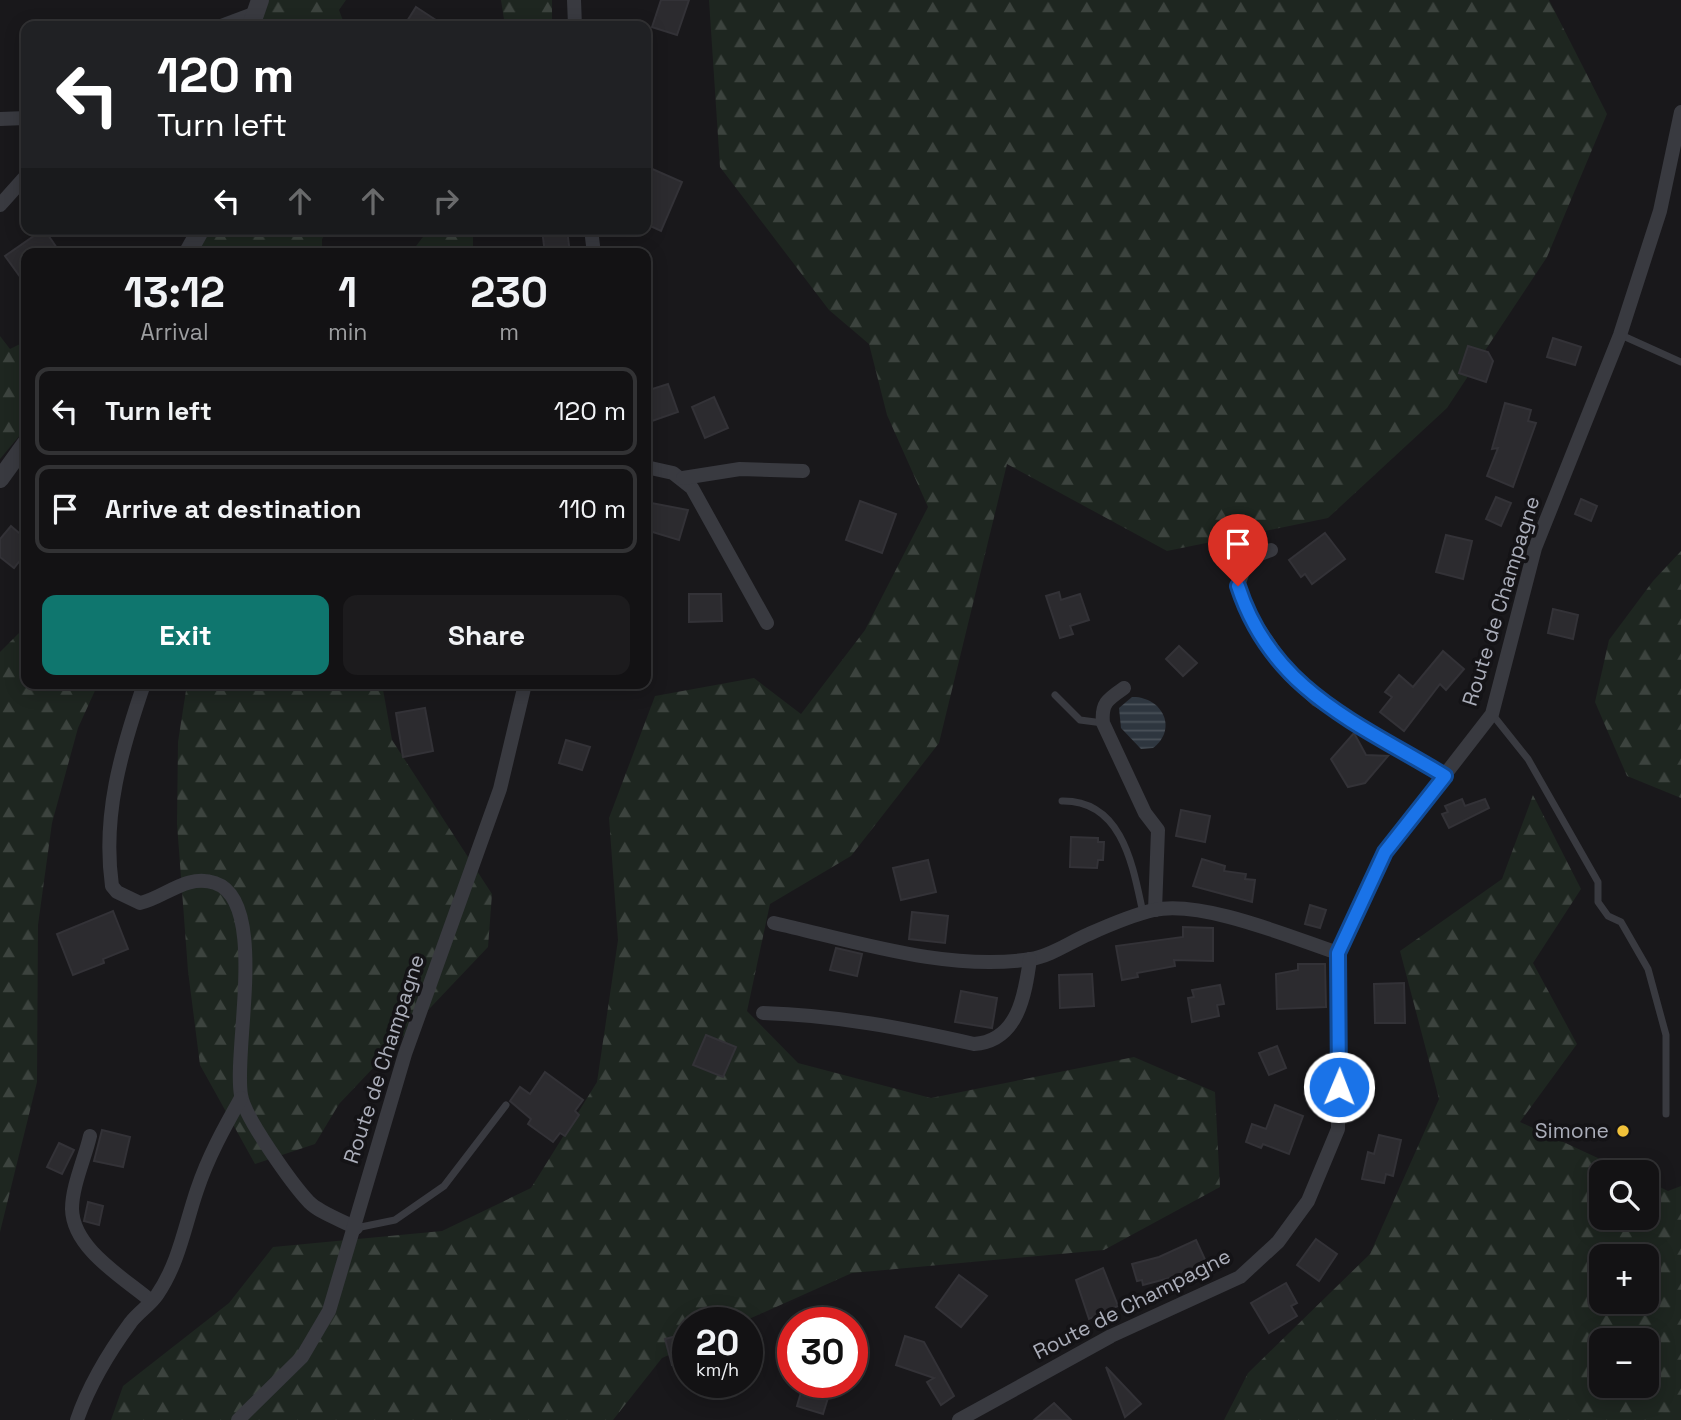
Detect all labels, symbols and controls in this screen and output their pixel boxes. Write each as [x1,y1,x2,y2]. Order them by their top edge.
text: 120 m [157,44,294,106]
icon: left [42,49,133,140]
text: Turn left [157,105,287,145]
icon: left [208,182,246,220]
icon: ahead [281,182,319,220]
icon: ahead [354,182,392,220]
icon: right [427,182,465,220]
text: 13:12 [124,266,225,319]
text: 1 [338,266,357,319]
text: 230 [470,266,548,319]
text: Arrival [140,317,209,347]
text: min [328,317,367,347]
text: m [499,317,519,347]
icon: left [46,392,84,430]
text: Turn left [105,394,212,428]
text: 120 m [554,394,626,428]
icon: arrive [46,490,84,528]
text: Arrive at destination [105,492,362,526]
text: 110 m [559,492,626,526]
street label: Route de Champagne [1456,493,1545,709]
pin [1208,514,1268,586]
icon: arrive [1219,525,1257,563]
button: Exit [42,595,329,675]
button: Share [343,595,630,675]
street label: Route de Champagne [337,951,430,1167]
position arrow [1302,1050,1376,1124]
place label: Simone [1535,1117,1609,1144]
marker: Simone [1615,1123,1631,1139]
map controls [1589,1160,1659,1398]
button: search [1589,1160,1659,1230]
street label: Route de Champagne [1028,1242,1235,1365]
button: + [1589,1244,1659,1314]
speed limit sign: 30 [777,1307,868,1398]
text: 20 [696,1321,739,1365]
button: − [1589,1328,1659,1398]
text: km/h [696,1358,739,1381]

